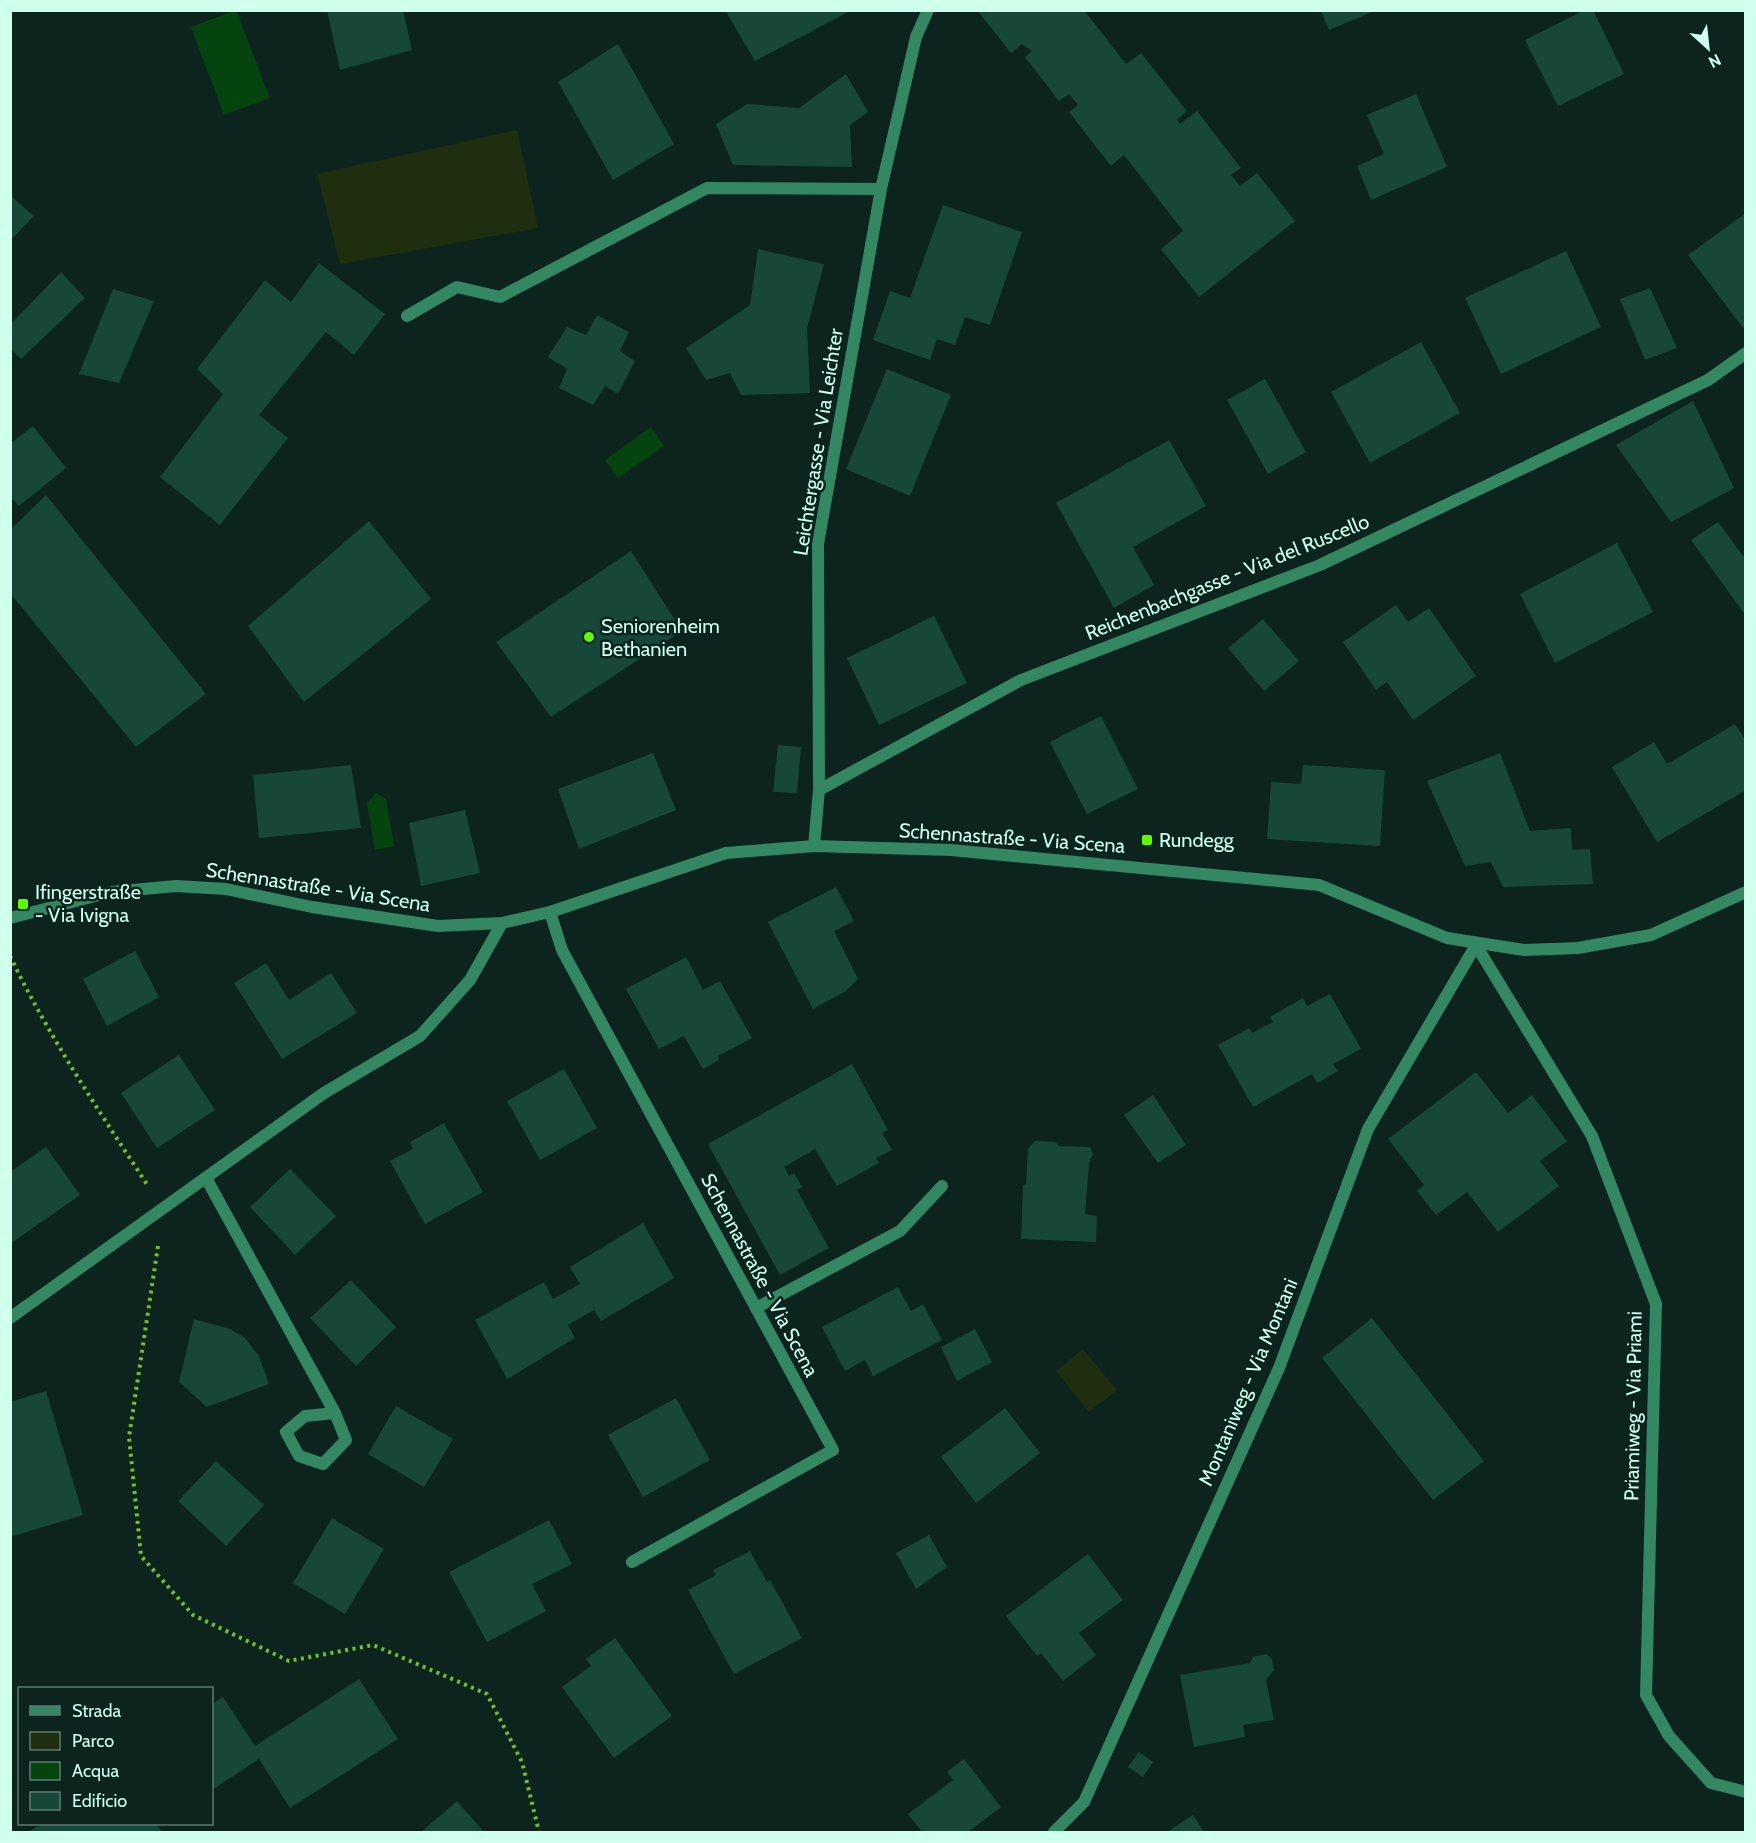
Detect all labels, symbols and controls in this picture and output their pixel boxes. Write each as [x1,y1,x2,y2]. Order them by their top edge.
north arrow [1678,18,1738,78]
text: N [1705,50,1724,72]
street label: Leichtergasse - Via Leichter [788,326,848,557]
street label: Reichenbachgasse - Via del Ruscello [1082,509,1372,645]
place label: Seniorenheim Bethanien [601,614,720,661]
marker: Seniorenheim Bethanien [582,630,596,644]
street label: Schennastraße - Via Scena [898,818,1126,858]
place label: Rundegg [1159,828,1235,852]
marker: Rundegg [1140,833,1154,847]
street label: Schennastraße - Via Scena [204,857,432,917]
place label: Ifingerstraße - Via Ivigna [35,880,141,927]
marker: Ifingerstraße - Via Ivigna [16,897,30,911]
street label: Schennastraße - Via Scena [696,1169,824,1381]
street label: Montaniweg - Via Montani [1193,1275,1303,1489]
street label: Priamiweg - Via Priami [1619,1311,1647,1501]
legend [18,1687,213,1825]
text: Strada [72,1700,122,1722]
text: Parco [72,1730,114,1752]
text: Acqua [72,1760,119,1782]
text: Edificio [72,1790,127,1812]

